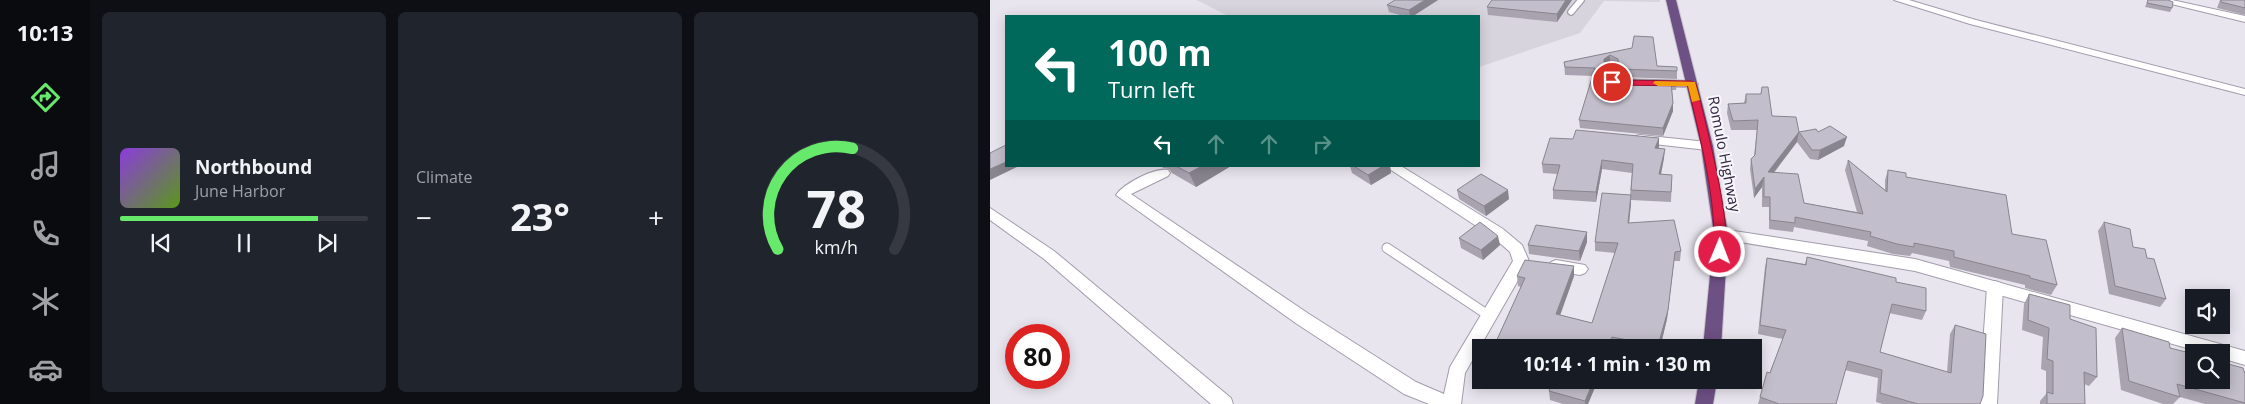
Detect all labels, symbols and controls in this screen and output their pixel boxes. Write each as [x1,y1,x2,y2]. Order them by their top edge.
text: 10:13 [17,17,73,47]
text: 100 m [1108,29,1212,76]
icon: left [1025,35,1090,100]
pin [1591,61,1633,103]
icon: arrive [1598,68,1626,96]
text: Turn left [1108,74,1195,104]
icon: directions [28,80,63,115]
street label: Romulo Highway [1704,94,1746,214]
icon: left [1149,130,1177,158]
icon: ahead [1202,130,1230,158]
icon: ahead [1255,130,1283,158]
icon: right [1308,130,1336,158]
icon: music [28,148,63,183]
text: Northbound [195,154,312,180]
text: Climate [416,166,473,188]
text: 78 [806,172,866,243]
text: June Harbor [195,180,285,202]
text: 23° [510,190,570,242]
text: − [416,198,432,236]
text: + [648,198,664,236]
icon: phone [28,216,63,251]
position arrow [1693,225,1745,277]
icon: previous [147,229,175,257]
icon: pause [230,229,258,257]
icon: next [313,229,341,257]
text: km/h [814,235,858,259]
icon: climate [28,284,63,319]
map controls [2185,289,2230,389]
button: sound [2185,289,2230,334]
speed limit sign: 80 [1005,324,1070,389]
button: search [2185,344,2230,389]
text: 10:14 · 1 min · 130 m [1523,351,1711,377]
icon: car [28,352,63,387]

